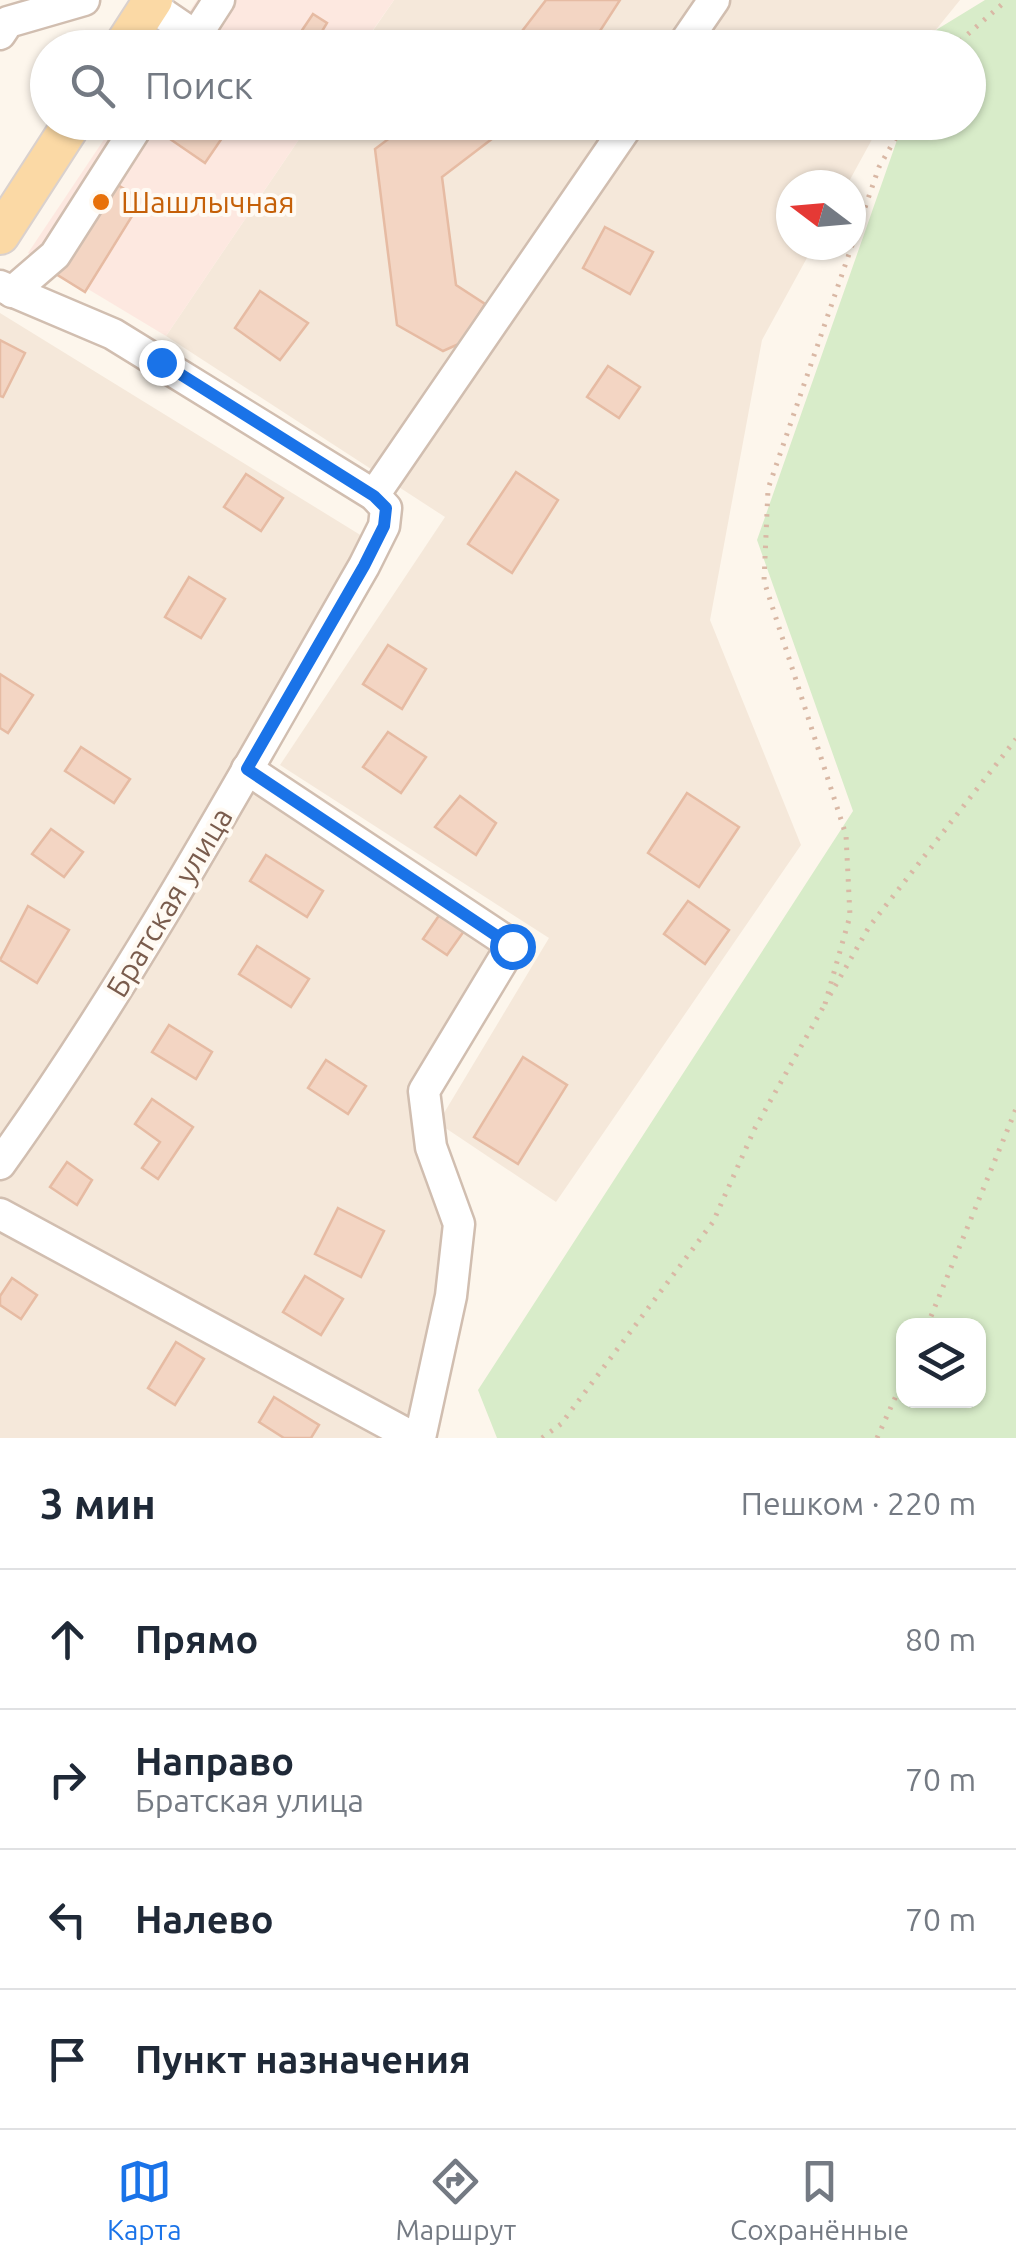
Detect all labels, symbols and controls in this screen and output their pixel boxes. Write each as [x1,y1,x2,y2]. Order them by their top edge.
search box [30,30,986,140]
icon: search [65,58,120,113]
text: Поиск [145,64,253,106]
north arrow [776,170,866,260]
place label: Шашлычная [121,185,295,219]
marker: Шашлычная [90,191,112,213]
route end [139,340,185,386]
street label: Братская улица [99,801,239,1003]
route start [490,924,536,970]
map controls [896,1318,986,1408]
button: layers [896,1318,986,1408]
text: 3 мин [40,1480,156,1527]
text: Пешком · 220 m [741,1485,976,1521]
icon: ahead [40,1612,95,1667]
text: Прямо [135,1618,258,1660]
text: 80 m [905,1621,976,1657]
text: Направо [135,1740,294,1782]
icon: right [40,1752,95,1807]
text: 70 m [905,1761,976,1797]
text: Братская улица [135,1782,364,1818]
icon: left [40,1892,95,1947]
text: Налево [135,1898,274,1940]
text: 70 m [905,1901,976,1937]
icon: arrive [40,2032,95,2087]
text: Пункт назначения [135,2038,471,2080]
tab: Карта [107,2154,182,2245]
tab: Маршрут [395,2154,516,2245]
tab: Сохранённые [730,2154,909,2245]

